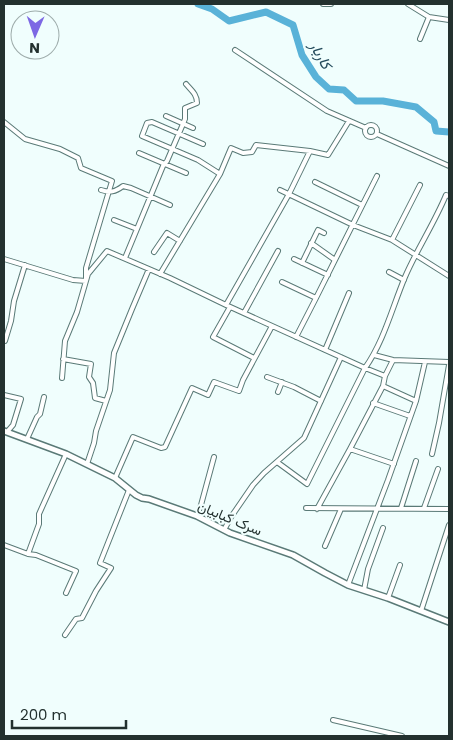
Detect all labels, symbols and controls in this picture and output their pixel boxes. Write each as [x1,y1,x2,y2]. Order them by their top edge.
north arrow [10,10,60,60]
water label: کاربار [304,36,338,75]
text: N [29,38,40,58]
street label: سرک کبابیان [195,495,265,541]
scale bar [12,698,126,730]
text: 200 m [20,704,67,725]

